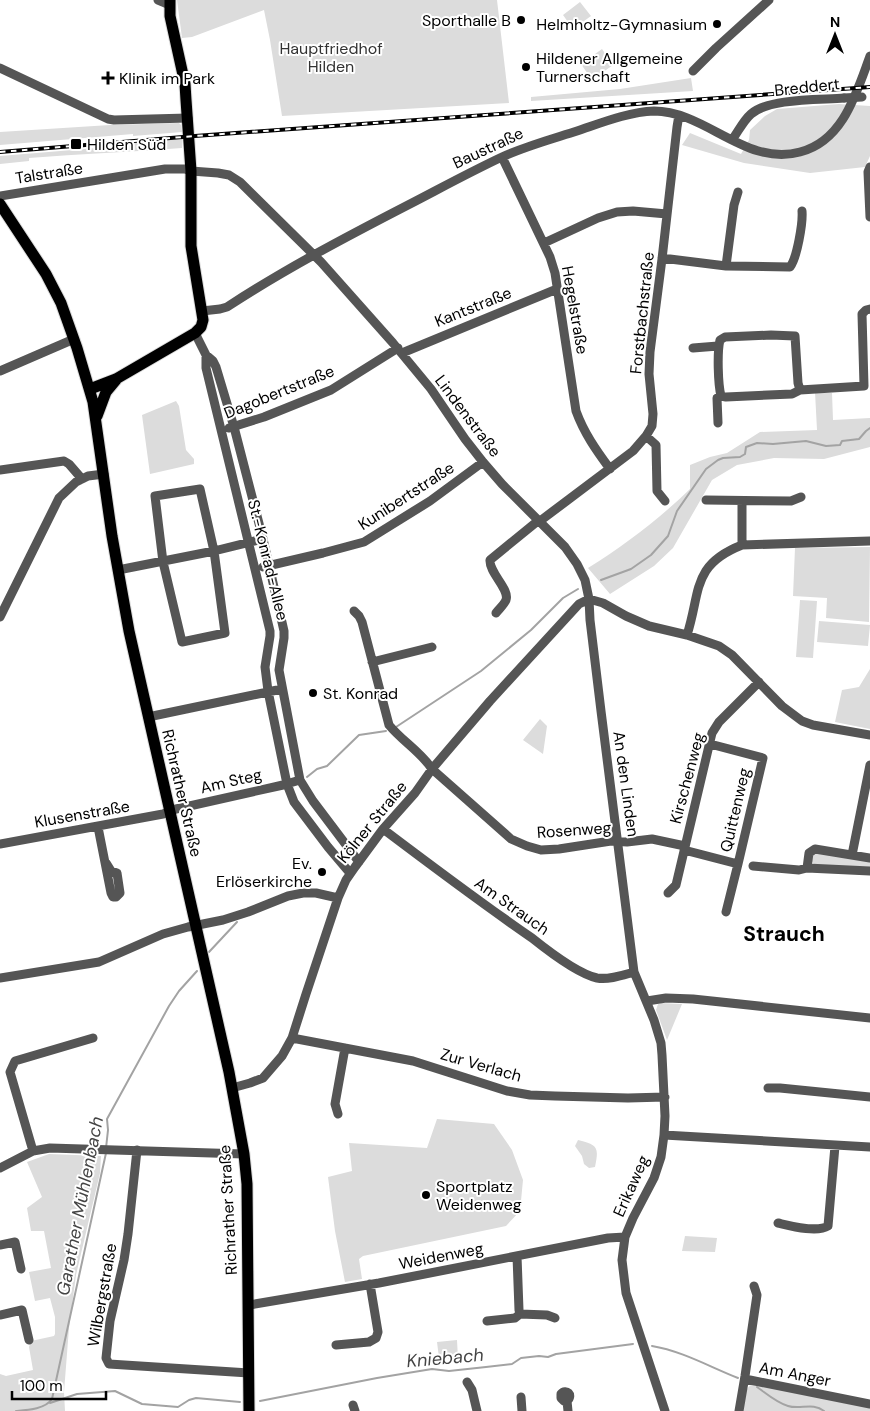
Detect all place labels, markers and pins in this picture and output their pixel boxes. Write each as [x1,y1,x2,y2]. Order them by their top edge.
place label: Sporthalle B [422,10,511,31]
marker: Sporthalle B [515,14,527,26]
place label: Helmholtz-Gymnasium [536,14,707,35]
marker: Helmholtz-Gymnasium [711,18,723,30]
place label: Hildener Allgemeine Turnerschaft [536,48,683,87]
marker: Hildener Allgemeine Turnerschaft [520,61,532,73]
place label: Klinik im Park [119,68,215,89]
marker: Klinik im Park [101,71,115,85]
place label: Hilden Süd [87,134,166,155]
marker: Hilden Süd [69,137,83,151]
place label: St. Konrad [323,683,398,704]
marker: St. Konrad [307,687,319,699]
place label: Ev. Erlöserkirche [216,853,312,892]
marker: Ev. Erlöserkirche [316,866,328,878]
place label: Sportplatz Weidenweg [436,1176,522,1215]
marker: Sportplatz Weidenweg [420,1189,432,1201]

